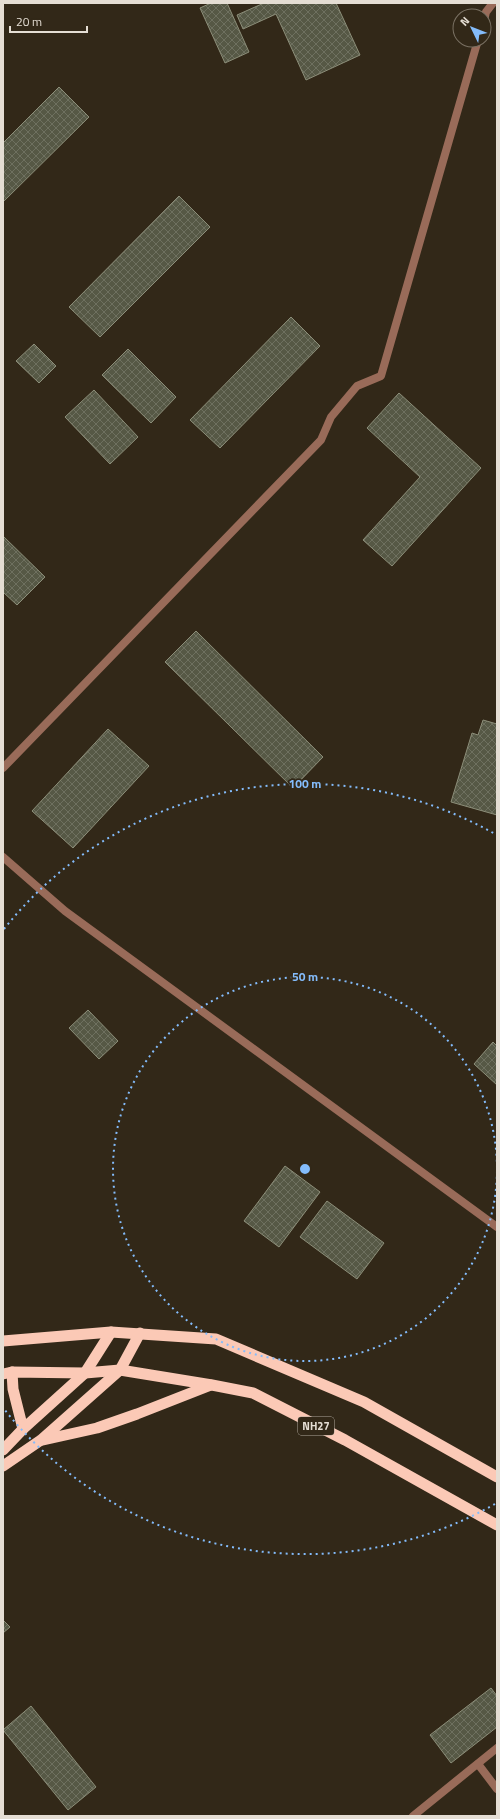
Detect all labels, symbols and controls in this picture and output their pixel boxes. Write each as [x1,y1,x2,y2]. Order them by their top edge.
scale bar [10,8,87,34]
north arrow [452,8,492,48]
text: 20 m [16,12,42,31]
text: N [456,13,473,29]
text: 100 m [289,774,321,793]
text: 50 m [292,967,318,986]
centre of rings [298,1162,312,1176]
road number: NH27 [298,1417,334,1435]

